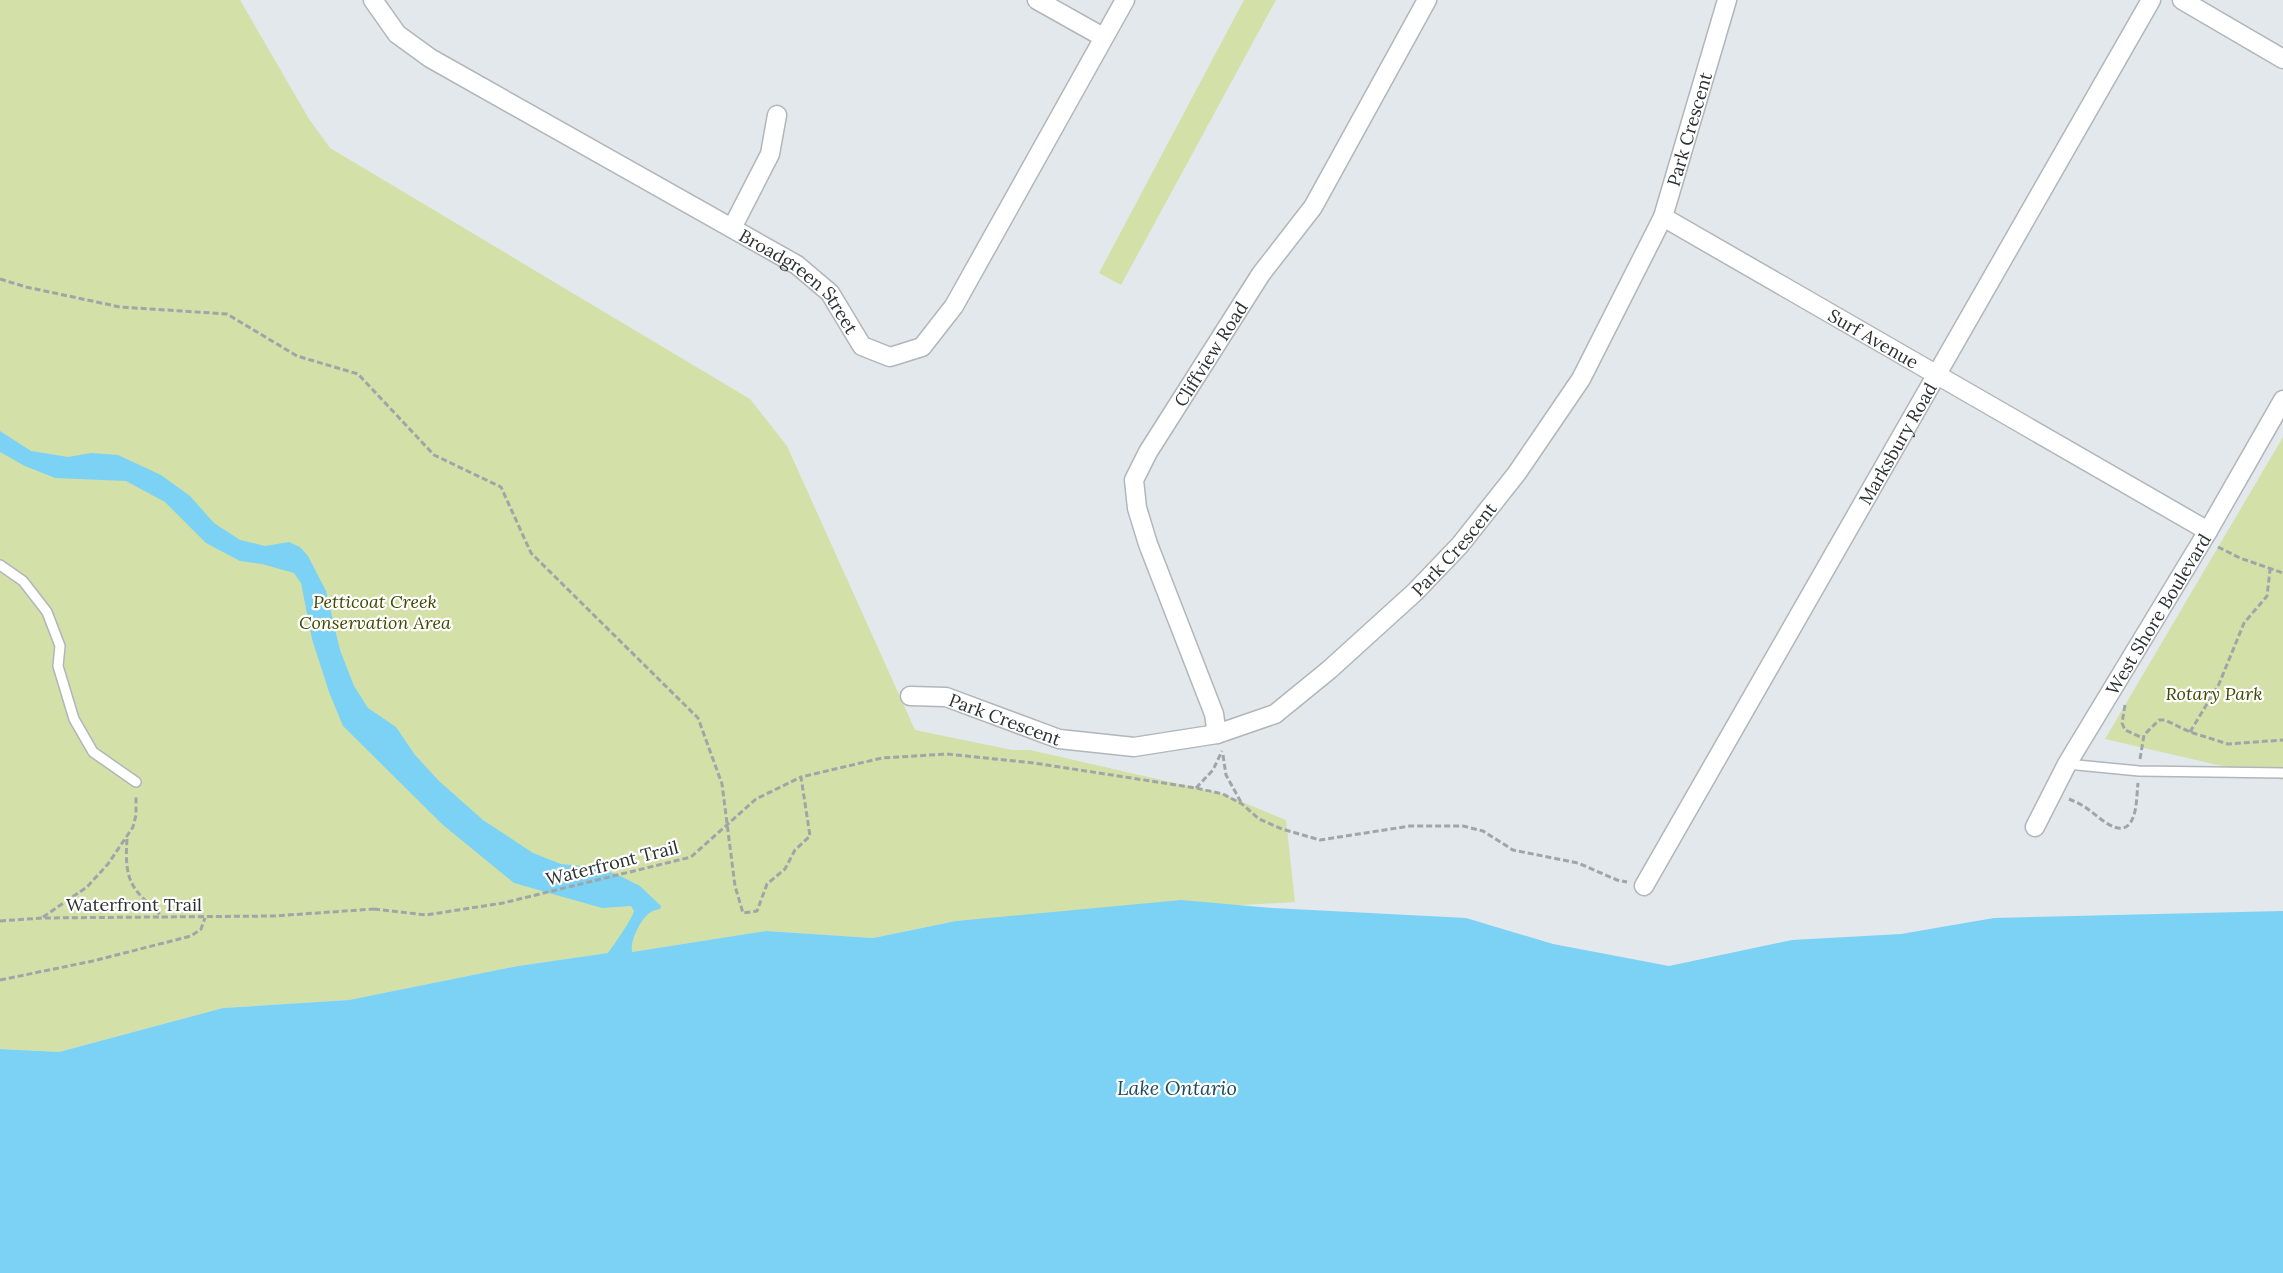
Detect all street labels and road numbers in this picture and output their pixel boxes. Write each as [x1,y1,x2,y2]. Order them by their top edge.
street label: Park Crescent [1661,69,1717,189]
street label: Broadgreen Street [735,223,863,338]
street label: Cliffview Road [1168,297,1252,411]
street label: Surf Avenue [1824,303,1923,374]
street label: Marksbury Road [1853,378,1941,508]
street label: Park Crescent [1406,497,1501,601]
street label: West Shore Boulevard [2100,529,2215,699]
street label: Park Crescent [946,688,1064,750]
street label: Waterfront Trail [543,835,681,891]
street label: Waterfront Trail [66,893,202,916]

